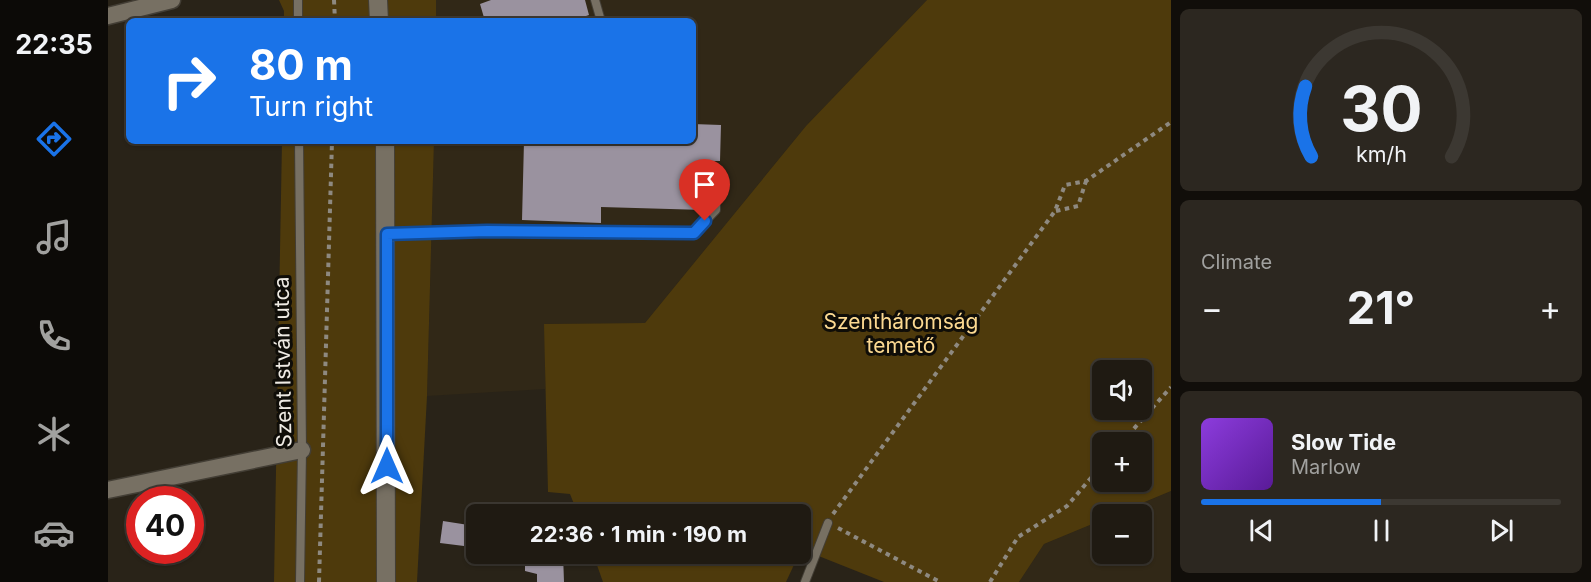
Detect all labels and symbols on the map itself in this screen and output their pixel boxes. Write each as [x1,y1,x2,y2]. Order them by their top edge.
pin [679,159,730,221]
street label: Szent István utca [269,276,296,448]
park label: Szentháromság temető [824,309,978,358]
position arrow [355,434,419,498]
speed limit sign: 40 [126,486,204,564]

